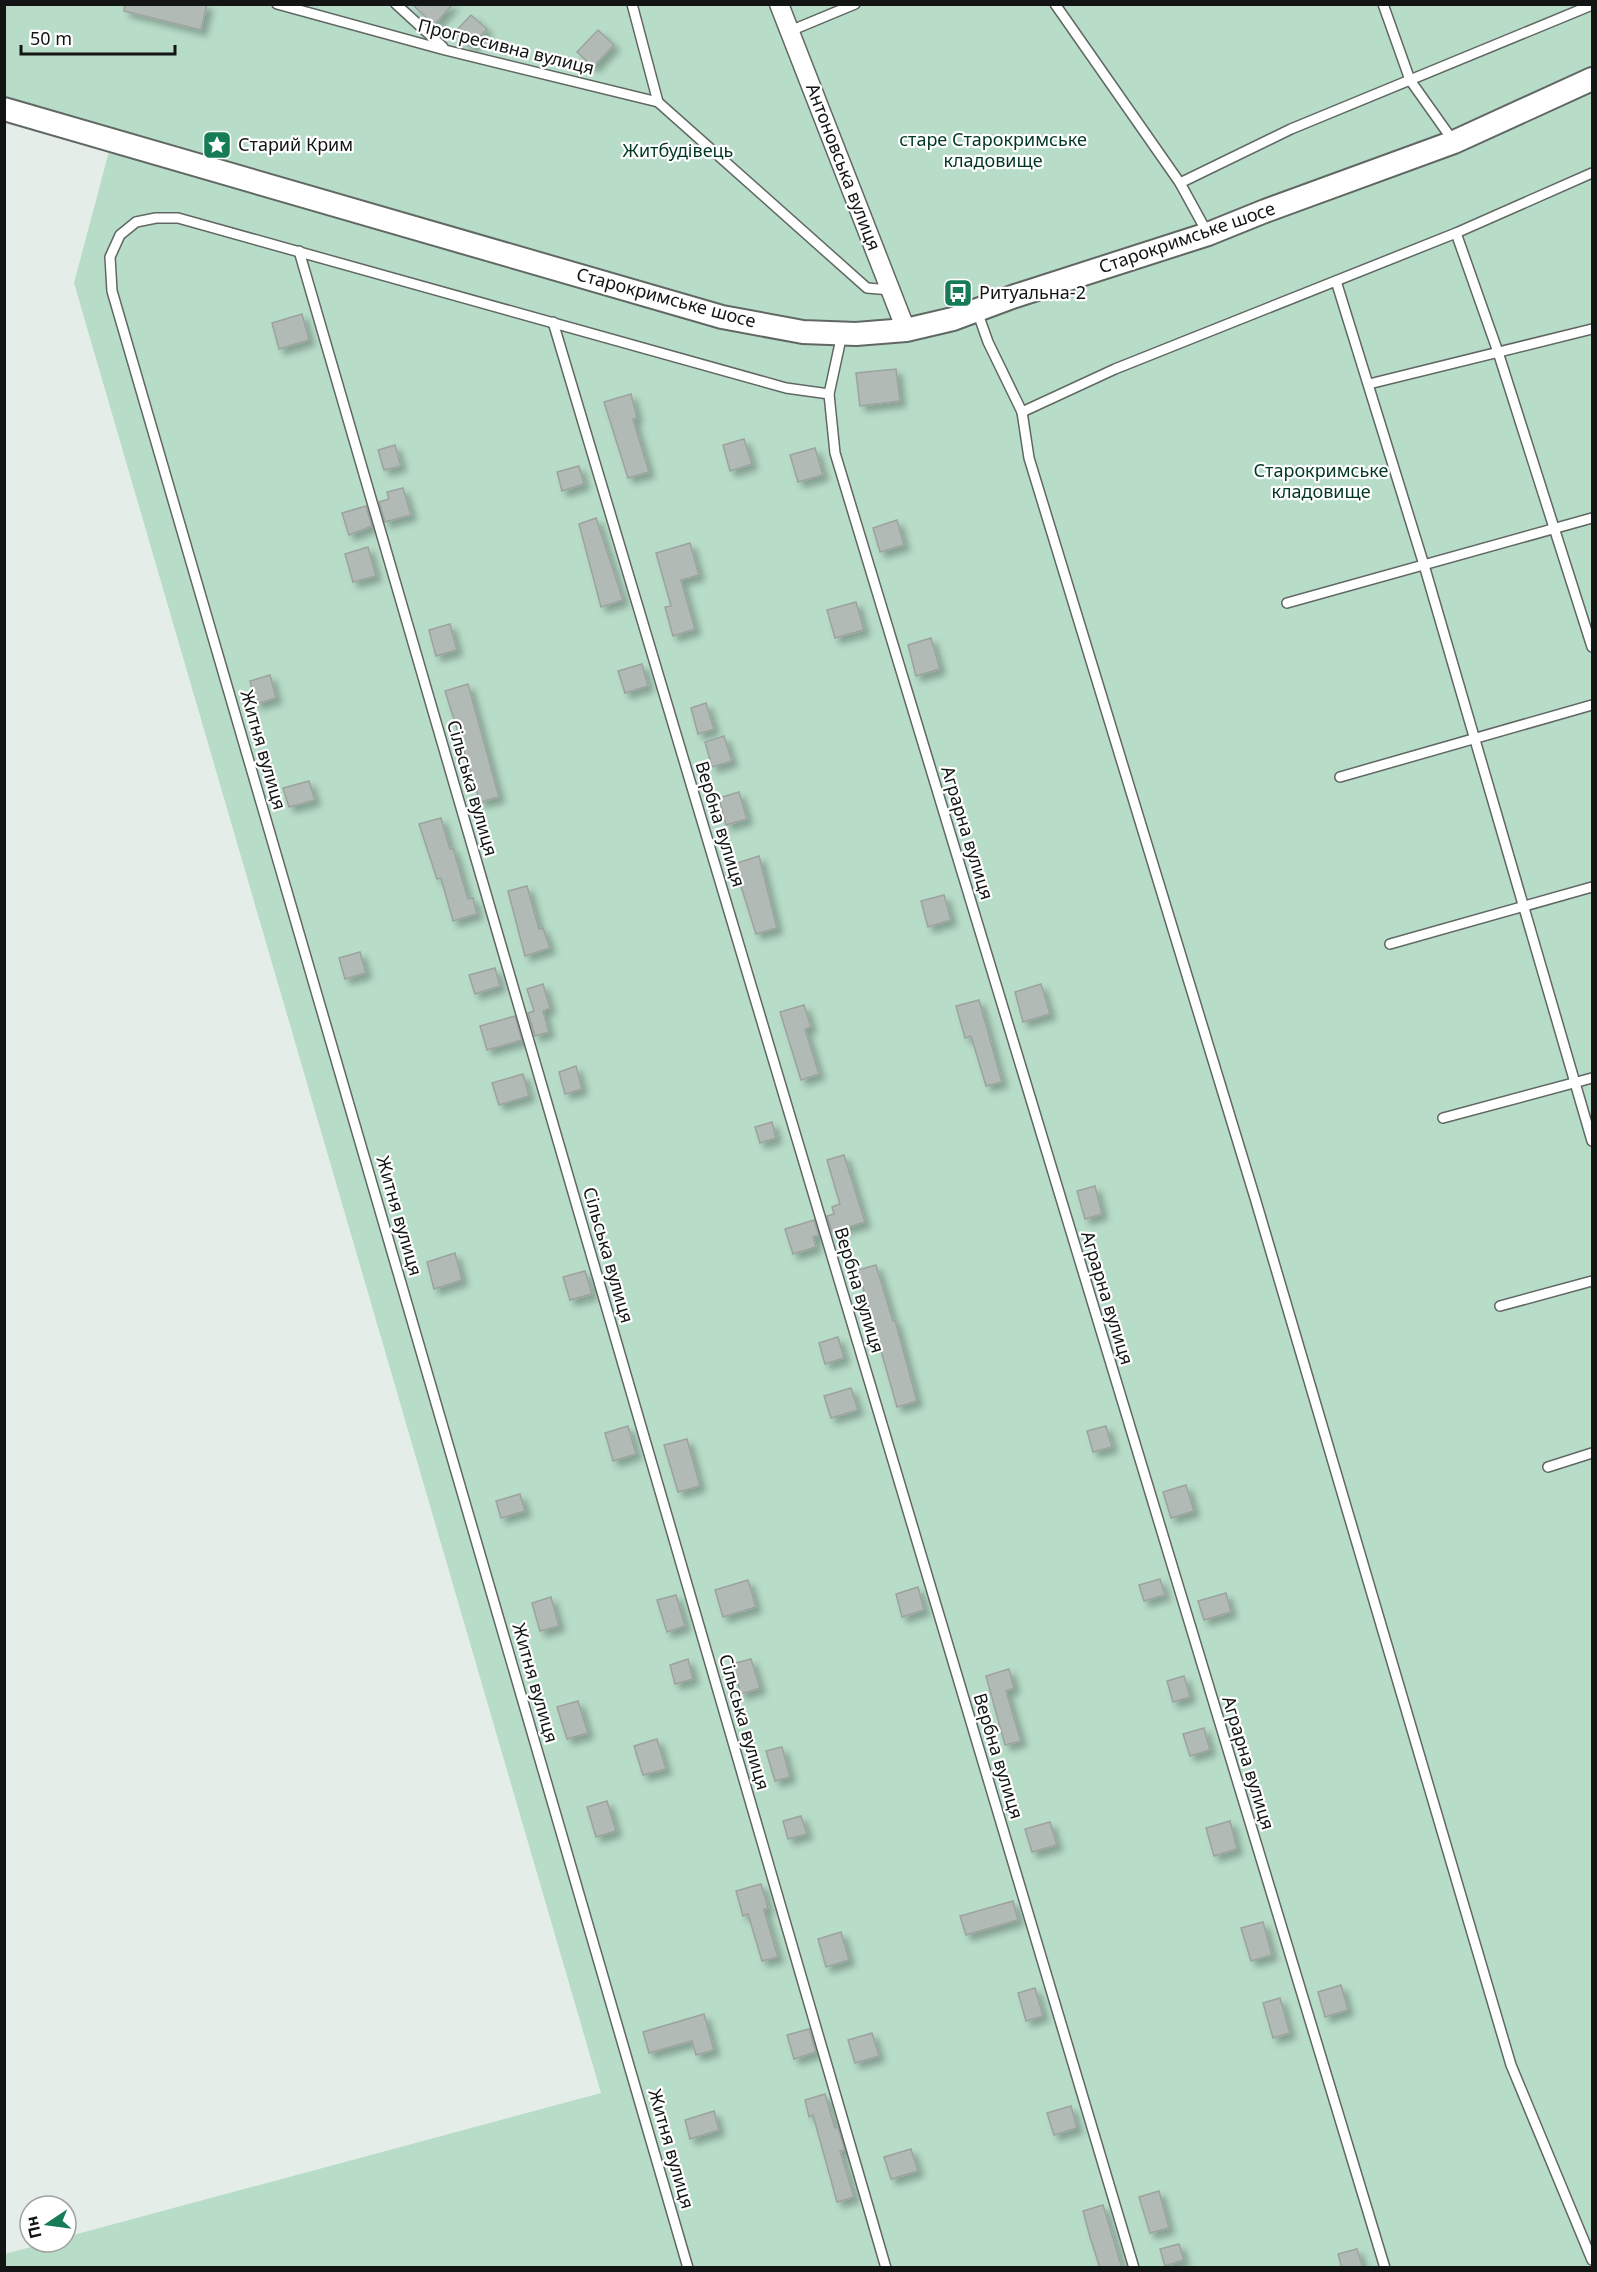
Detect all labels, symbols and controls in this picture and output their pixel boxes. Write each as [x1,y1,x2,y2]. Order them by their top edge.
street label: Прогресивна вулиця [416,13,597,80]
scale bar [21,18,176,56]
text: 50 m [30,26,72,50]
street label: Антоновська вулиця [801,80,887,254]
park label: старе Старокримське кладовище [899,127,1087,172]
place icon: Старий Крим [201,129,233,161]
place label: Старий Крим [238,132,353,156]
park label: Житбудівець [623,138,733,162]
street label: Старокримське шосе [1095,196,1278,279]
street label: Старокримське шосе [574,262,759,333]
bus stop icon: Ритуальна-2 [942,277,974,309]
place label: Ритуальна-2 [979,280,1086,304]
park label: Старокримське кладовище [1254,458,1388,503]
street label: Житня вулиця [235,687,292,812]
street label: Сільська вулиця [442,717,504,859]
street label: Вербна вулиця [690,758,752,890]
street label: Аграрна вулиця [936,763,1000,902]
street label: Житня вулиця [371,1153,428,1278]
street label: Сільська вулиця [578,1184,640,1326]
street label: Вербна вулиця [829,1224,891,1356]
street label: Аграрна вулиця [1076,1228,1140,1367]
street label: Житня вулиця [507,1620,564,1745]
street label: Сільська вулиця [714,1651,776,1793]
street label: Вербна вулиця [968,1690,1030,1822]
street label: Аграрна вулиця [1217,1693,1281,1832]
street label: Житня вулиця [643,2086,700,2211]
north arrow [18,2194,78,2254]
text: Пн [20,2214,47,2241]

